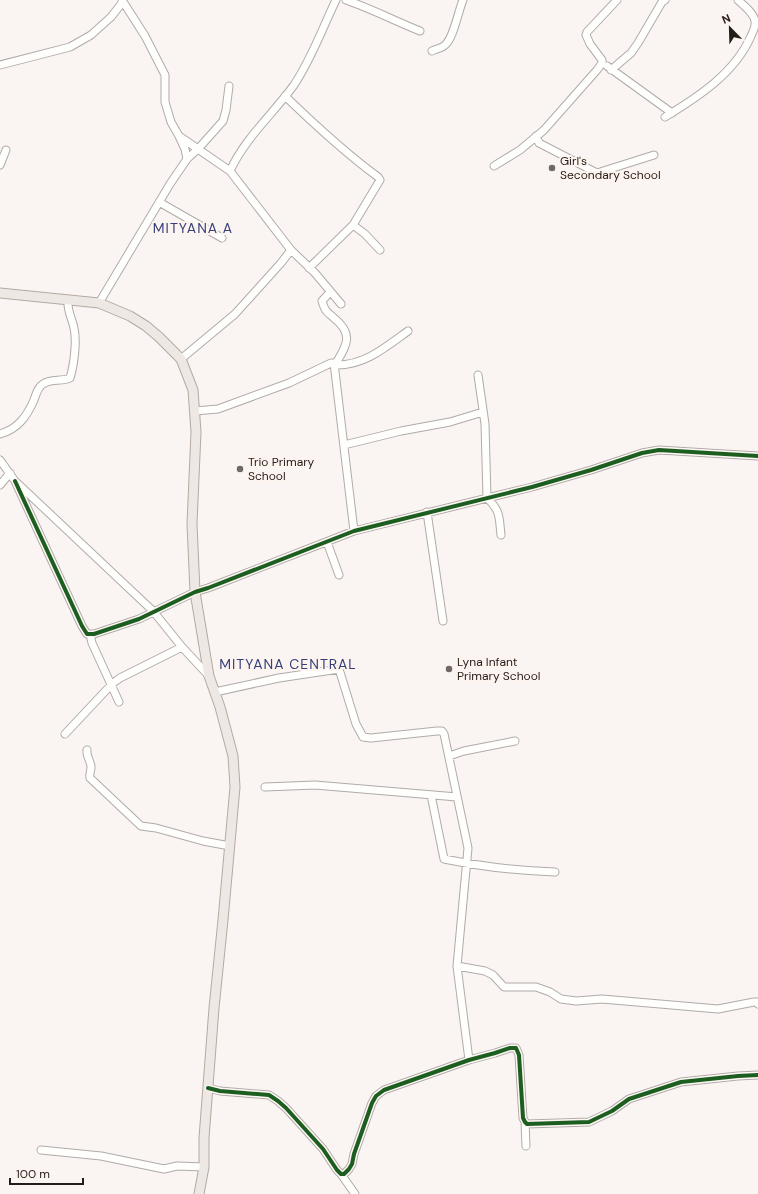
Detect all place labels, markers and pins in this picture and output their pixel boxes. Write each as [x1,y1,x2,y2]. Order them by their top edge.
place label: Girl's Secondary School [560,153,661,183]
marker: Girl's Secondary School [547,163,557,173]
place label: Trio Primary School [248,454,315,484]
marker: Trio Primary School [235,464,245,474]
place label: Lyna Infant Primary School [457,654,540,684]
marker: Lyna Infant Primary School [444,664,454,674]

